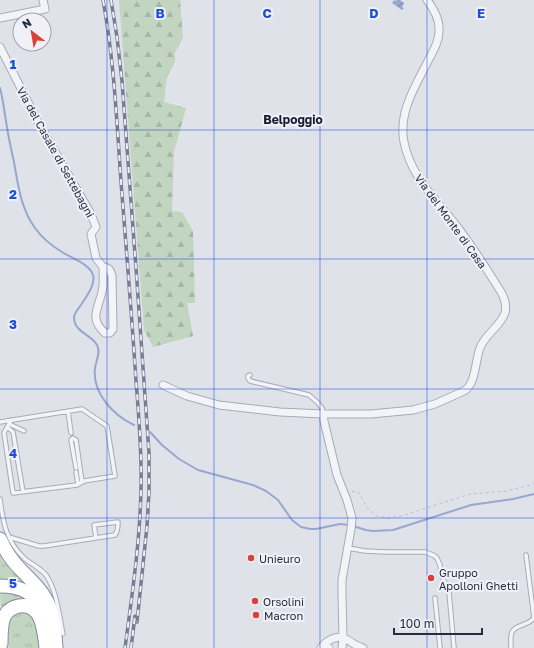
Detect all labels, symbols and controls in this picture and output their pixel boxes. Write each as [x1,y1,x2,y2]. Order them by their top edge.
text: B [155,5,165,21]
text: C [262,5,272,21]
text: D [369,5,379,21]
text: E [477,5,485,21]
north arrow [12,12,52,52]
text: N [20,15,34,31]
text: 1 [10,56,17,72]
street label: Via del Casale di Settebagni [15,84,97,220]
district label: Belpoggio [263,112,323,127]
street label: Via del Monte di Casa [412,171,490,271]
text: 2 [9,186,17,202]
text: 3 [9,316,17,332]
text: 4 [9,445,17,461]
place label: Unieuro [259,552,301,565]
marker: Unieuro [246,553,256,563]
place label: Gruppo Apolloni Ghetti [439,566,518,592]
marker: Gruppo Apolloni Ghetti [426,573,436,583]
text: 5 [9,575,17,591]
place label: Orsolini [263,595,304,608]
marker: Orsolini [250,596,260,606]
place label: Macron [264,609,303,622]
marker: Macron [251,610,261,620]
scale bar [394,610,482,636]
text: 100 m [400,616,434,631]

